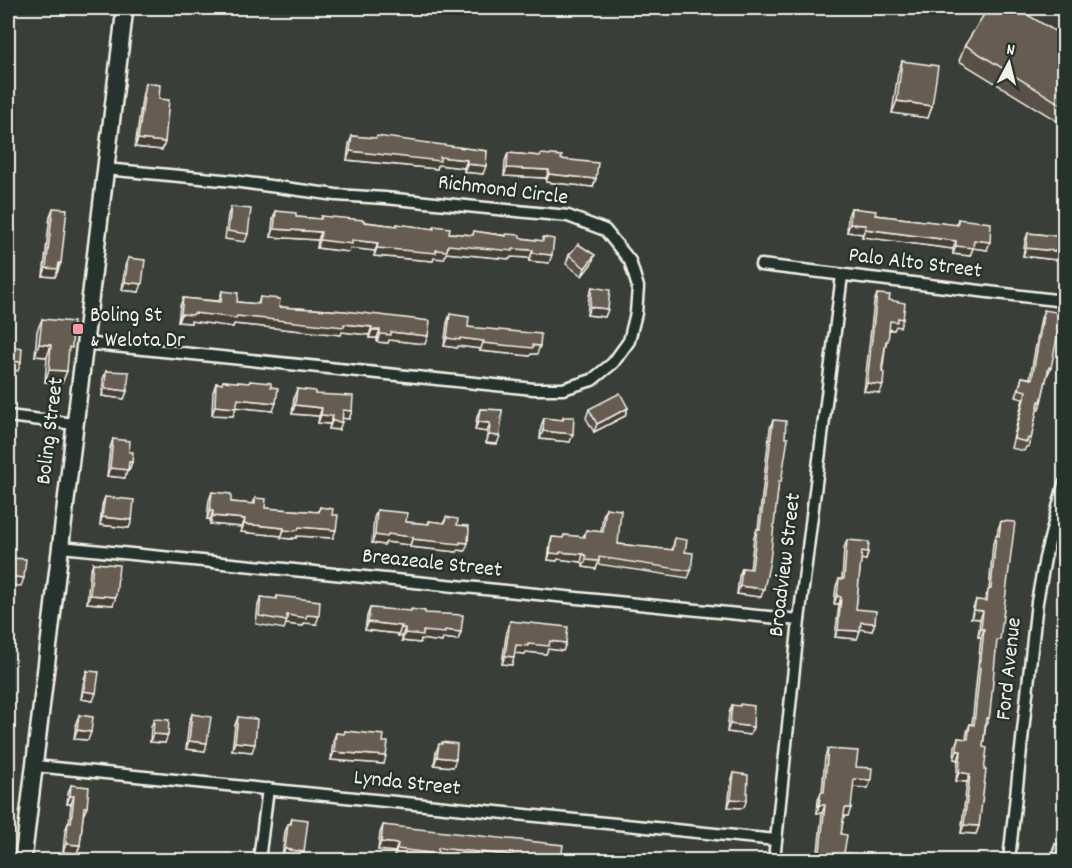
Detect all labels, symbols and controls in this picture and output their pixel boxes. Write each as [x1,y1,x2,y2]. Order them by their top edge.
north arrow [979,33,1039,93]
text: N [1005,39,1016,63]
street label: Richmond Circle [436,168,570,214]
street label: Palo Alto Street [847,240,983,288]
place label: Boling St & Welota Dr [90,301,186,357]
marker: Boling St & Welota Dr [71,322,85,336]
street label: Boling Street [29,376,73,486]
street label: Broadview Street [762,491,810,639]
street label: Breazeale Street [361,541,503,587]
street label: Ford Avenue [989,616,1031,722]
street label: Lynda Street [352,763,462,805]

